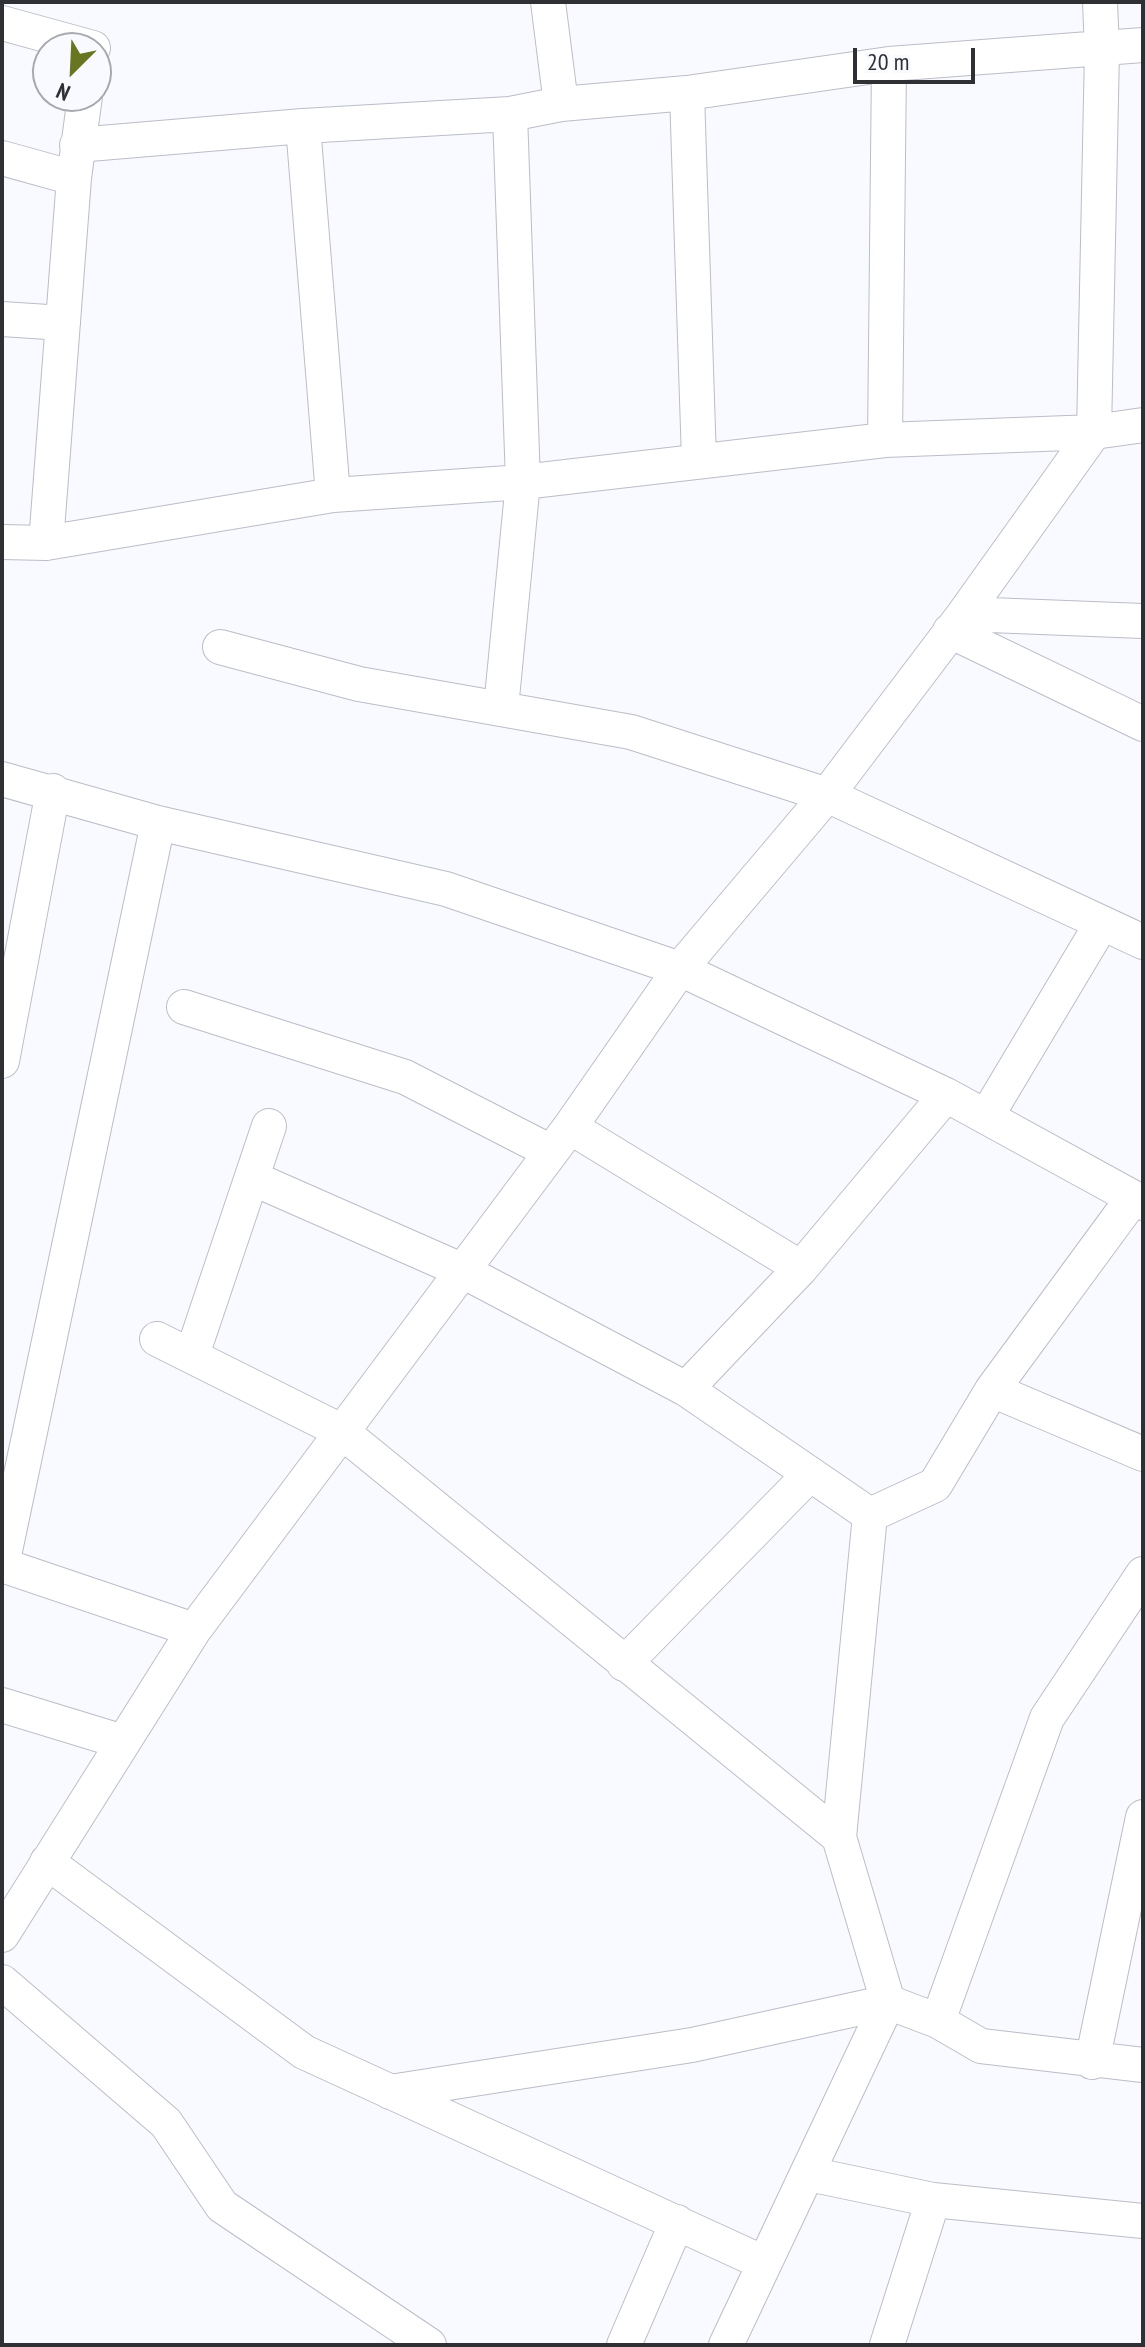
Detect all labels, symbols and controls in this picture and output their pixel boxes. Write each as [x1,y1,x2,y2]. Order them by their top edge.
north arrow [32,32,112,112]
scale bar [857,32,979,82]
text: 20 m [867,46,909,77]
text: N [52,77,74,107]

